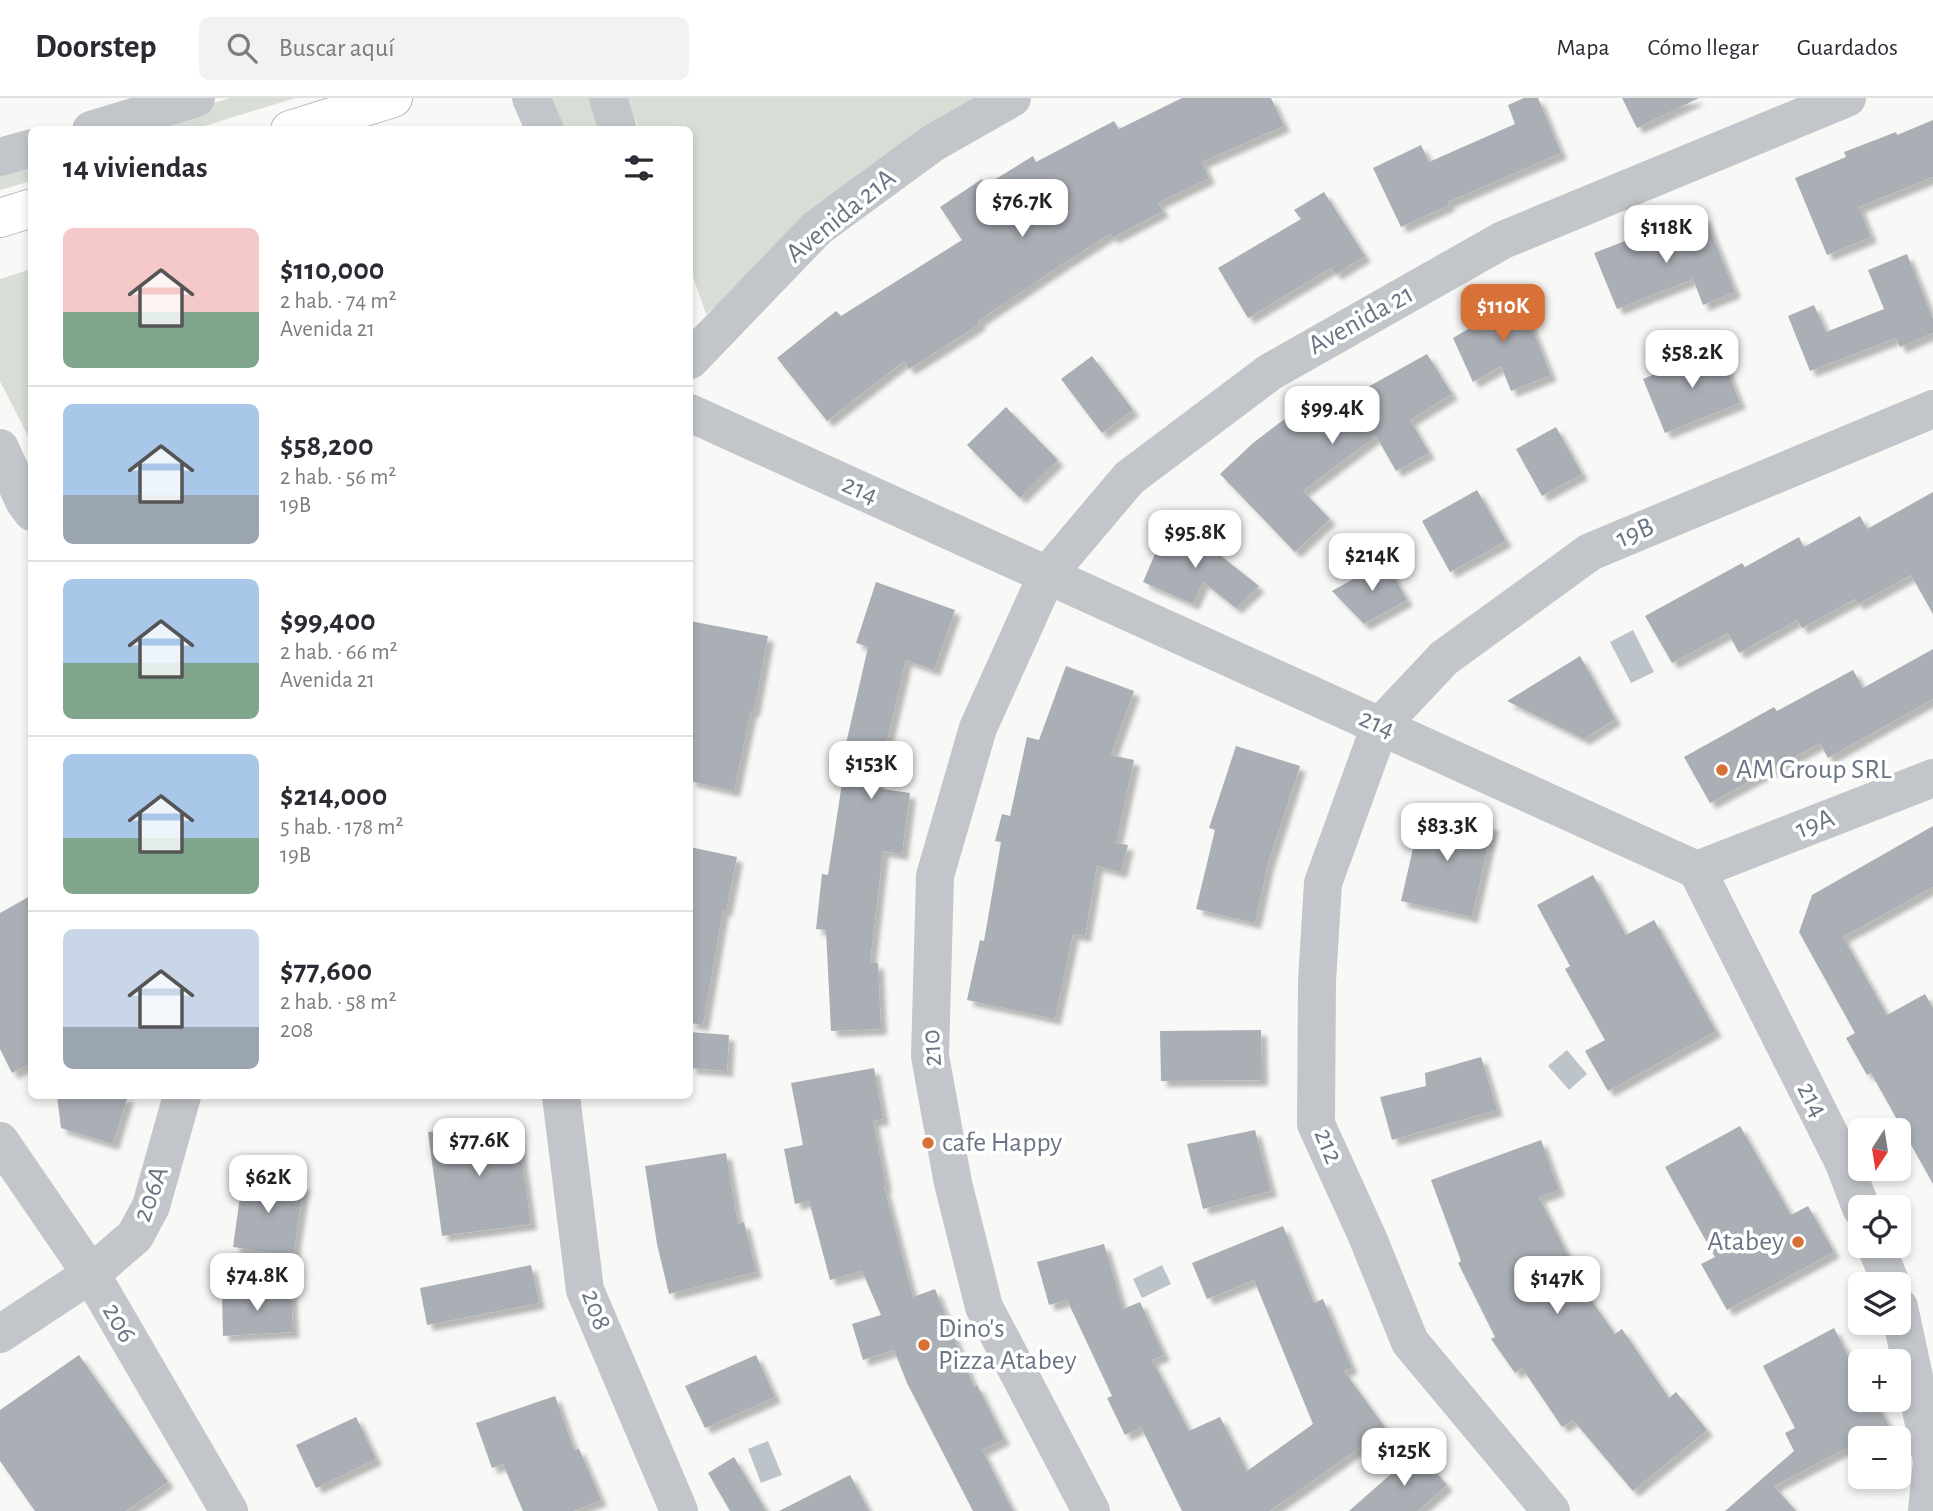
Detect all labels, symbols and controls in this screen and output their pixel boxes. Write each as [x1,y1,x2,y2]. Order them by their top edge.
search box [199,17,689,80]
icon: search [223,29,261,67]
text: Doorstep [35,31,157,64]
text: Buscar aquí [279,35,394,61]
text: Mapa [1556,36,1610,60]
text: Cómo llegar [1648,36,1759,60]
text: Guardados [1797,36,1898,60]
icon: filters [620,149,658,187]
text: 14 viviendas [63,153,208,183]
street label: Avenida 21A [781,164,901,268]
pin: $76.7K [965,180,1079,239]
text: $76.7K [992,190,1052,213]
pin: $118K [1617,206,1715,265]
text: $118K [1640,216,1692,239]
text: $110,000 [280,255,385,285]
icon: home [119,256,203,340]
street label: Avenida 21 [1304,280,1418,360]
pin: $110K [1454,285,1552,344]
text: 2 hab. · 74 m² [280,290,397,313]
text: $110K [1477,295,1529,318]
text: Avenida 21 [280,318,375,341]
pin: $58.2K [1635,330,1749,390]
text: $58.2K [1661,341,1723,364]
pin: $99.4K [1275,386,1389,446]
text: $99.4K [1301,397,1363,420]
text: $58,200 [280,431,374,461]
icon: home [119,432,203,516]
text: 2 hab. · 56 m² [280,466,396,489]
street label: 214 [838,470,882,510]
text: 19B [280,494,311,517]
pin: $95.8K [1138,510,1252,570]
street label: 19B [1612,513,1658,553]
text: $95.8K [1164,521,1226,544]
pin: $214K [1323,533,1421,593]
text: $214K [1345,544,1399,567]
text: $99,400 [280,606,376,636]
icon: home [119,607,203,691]
text: 2 hab. · 66 m² [280,641,398,664]
text: Avenida 21 [280,669,375,692]
street label: 214 [1355,704,1399,744]
pin: $153K [822,742,920,801]
text: $153K [845,752,897,775]
place label: AM Group SRL [1736,756,1892,784]
marker: AM Group SRL [1714,762,1730,778]
text: $214,000 [280,781,387,811]
icon: home [119,782,203,866]
pin: $83.3K [1390,804,1504,863]
street label: 19A [1792,804,1838,844]
text: $83.3K [1417,814,1477,837]
text: 5 hab. · 178 m² [280,816,404,839]
text: 19B [280,844,311,867]
text: $77,600 [280,956,372,986]
icon: home [119,957,203,1041]
text: 2 hab. · 58 m² [280,991,396,1014]
text: 208 [280,1019,314,1042]
street label: 210 [917,1029,947,1067]
street label: 214 [1791,1078,1833,1122]
pin: $77.6K [422,1118,536,1178]
north arrow [1848,1118,1911,1181]
map controls [1848,1118,1911,1489]
street label: 212 [1308,1124,1348,1168]
text: $77.6K [449,1129,509,1152]
place label: cafe Happy [942,1129,1062,1157]
marker: cafe Happy [920,1135,936,1151]
pin: $62K [227,1156,309,1215]
street label: 206A [128,1162,174,1226]
text: $62K [245,1166,291,1189]
button: locate [1848,1195,1911,1258]
place label: Atabey [1707,1228,1784,1256]
marker: Atabey [1790,1234,1806,1250]
pin: $74.8K [200,1254,314,1313]
pin: $147K [1508,1256,1606,1316]
text: $74.8K [226,1264,288,1287]
text: $147K [1530,1267,1584,1290]
button: layers [1848,1272,1911,1335]
street label: 208 [576,1286,616,1334]
street label: 206 [97,1298,141,1348]
place label: Dino's Pizza Atabey [938,1315,1077,1375]
marker: Dino's Pizza Atabey [916,1337,932,1353]
button: + [1848,1349,1911,1412]
button: − [1848,1426,1911,1489]
pin: $125K [1355,1428,1453,1488]
text: $125K [1378,1439,1430,1462]

